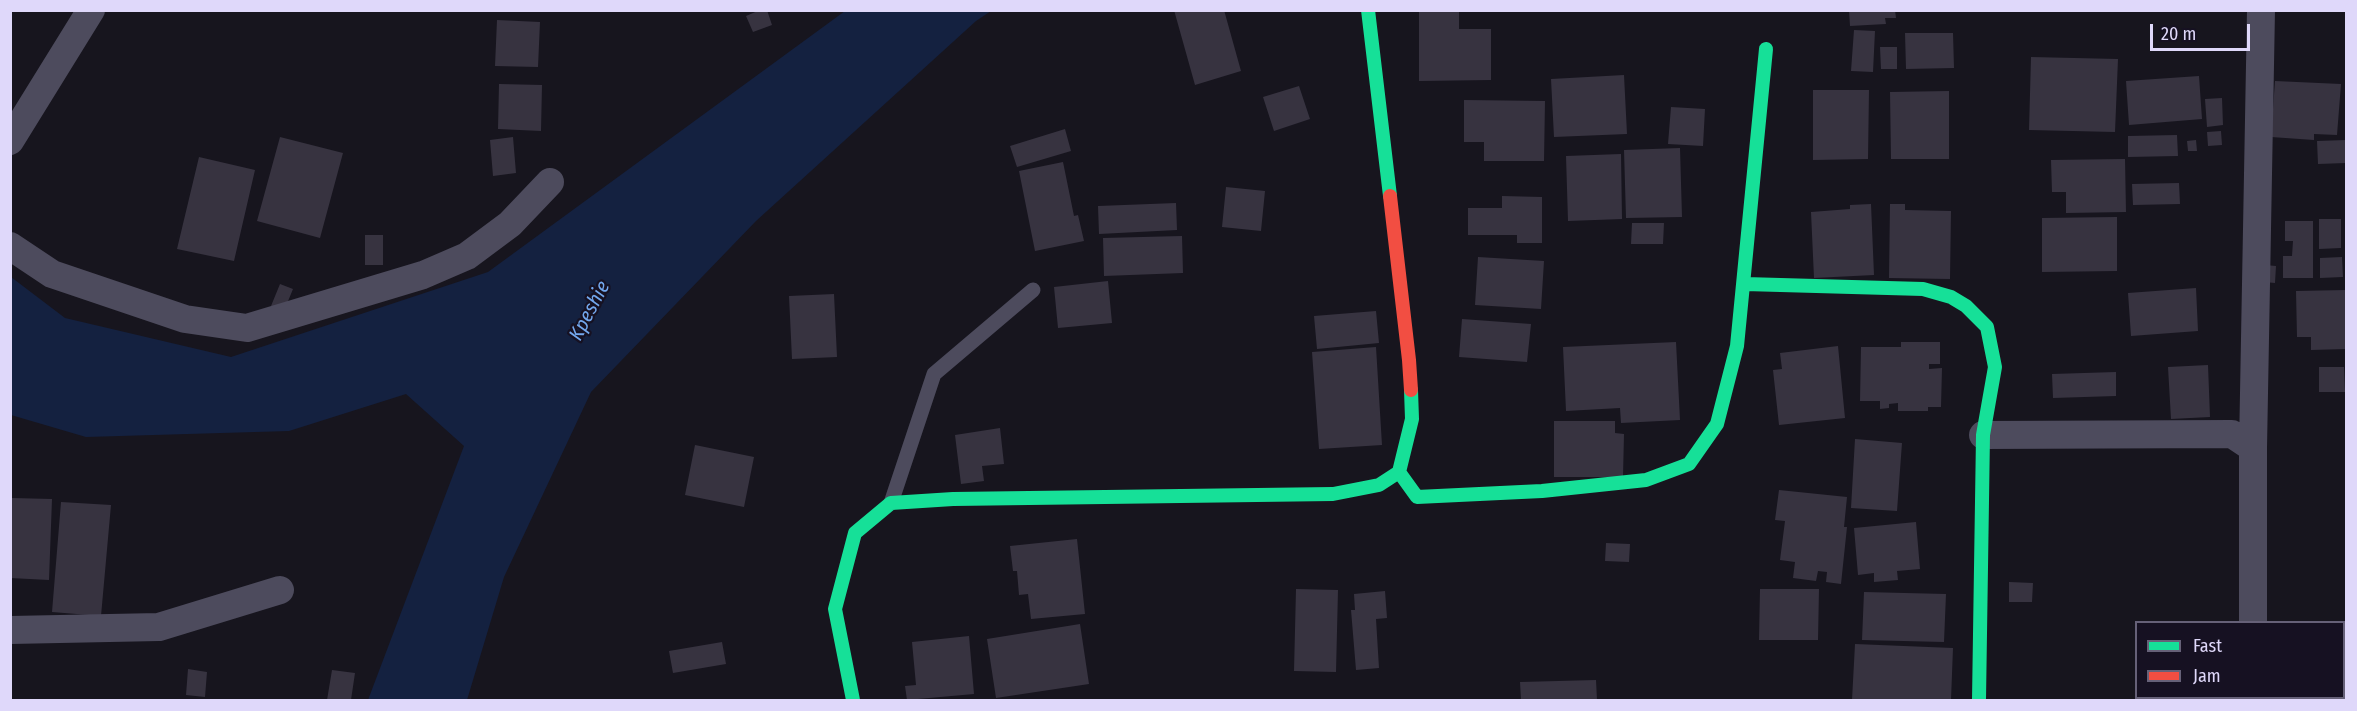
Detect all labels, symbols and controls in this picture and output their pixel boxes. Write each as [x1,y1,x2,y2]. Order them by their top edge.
scale bar [2153,12,2254,50]
text: 20 m [2161,23,2196,45]
water label: Kpeshie [564,277,616,345]
legend [2135,621,2345,699]
text: Fast [2193,635,2222,657]
text: Jam [2193,665,2221,687]

